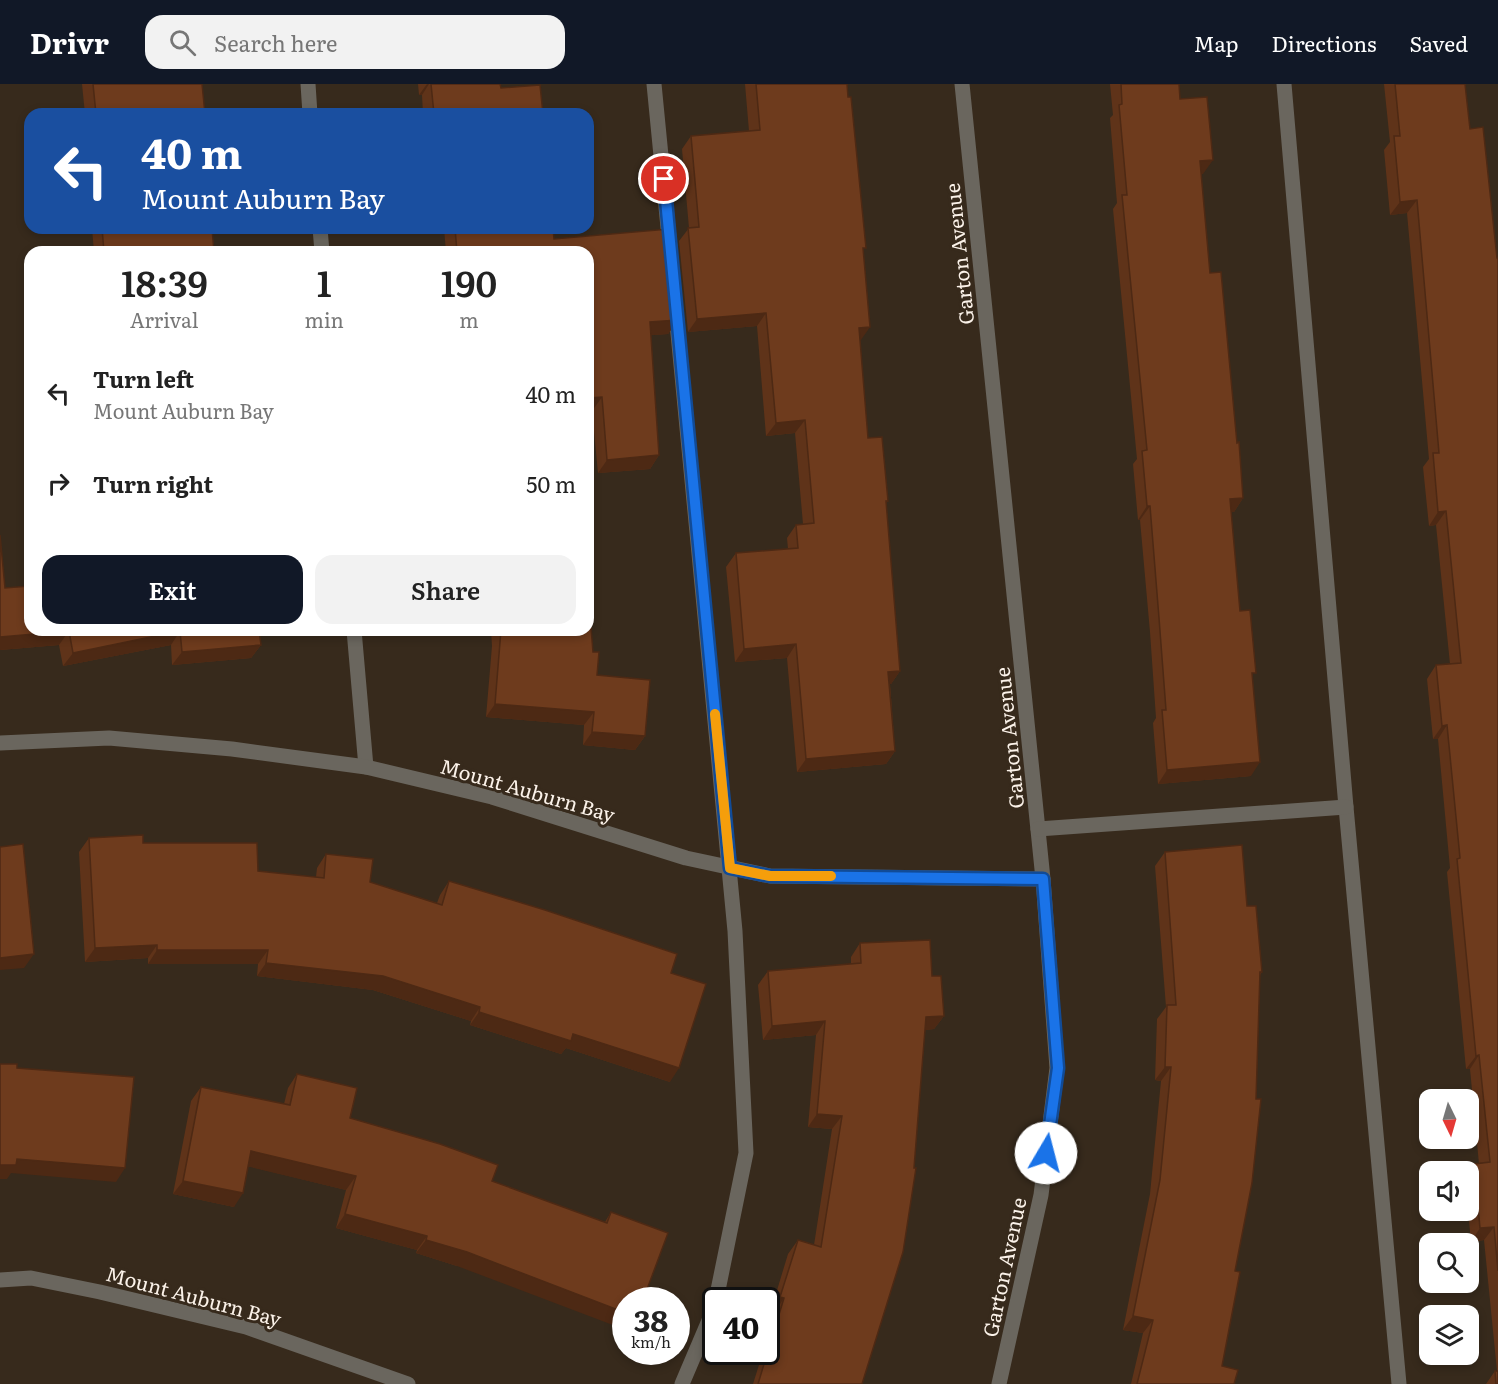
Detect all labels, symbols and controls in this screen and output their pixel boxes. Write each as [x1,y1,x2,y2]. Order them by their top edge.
search box [145,15,565,69]
text: Drivr [30,21,109,63]
icon: search [166,26,199,59]
text: Search here [214,26,337,59]
text: Map [1194,27,1239,58]
text: Directions [1272,27,1377,58]
text: Saved [1410,27,1468,58]
text: 40 m [141,120,242,182]
icon: left [42,132,120,210]
pin [638,153,689,204]
icon: arrive [647,162,680,195]
text: Mount Auburn Bay [141,177,385,217]
street label: Garton Avenue [936,182,980,326]
text: 18:39 [121,255,208,308]
text: 1 [317,255,332,308]
text: 190 [441,255,497,308]
text: Arrival [130,304,198,334]
text: min [305,304,344,334]
text: m [459,304,479,334]
text: Turn left [93,362,194,395]
icon: left [42,377,75,410]
text: 40 m [525,377,576,410]
text: Mount Auburn Bay [93,395,274,425]
icon: right [42,467,75,500]
text: Turn right [93,467,213,500]
text: 50 m [526,467,576,500]
button: Exit [42,555,303,624]
button: Share [315,555,576,624]
street label: Garton Avenue [986,666,1030,810]
street label: Mount Auburn Bay [437,750,619,828]
north arrow [1419,1089,1479,1149]
map controls [1419,1089,1479,1365]
position arrow [1014,1121,1078,1185]
button: sound [1419,1161,1479,1221]
street label: Garton Avenue [974,1194,1032,1340]
button: search [1419,1233,1479,1293]
street label: Mount Auburn Bay [103,1257,286,1333]
speed limit sign: 40 [702,1287,780,1365]
text: 38 [634,1297,668,1341]
button: layers [1419,1305,1479,1365]
text: km/h [631,1330,671,1353]

